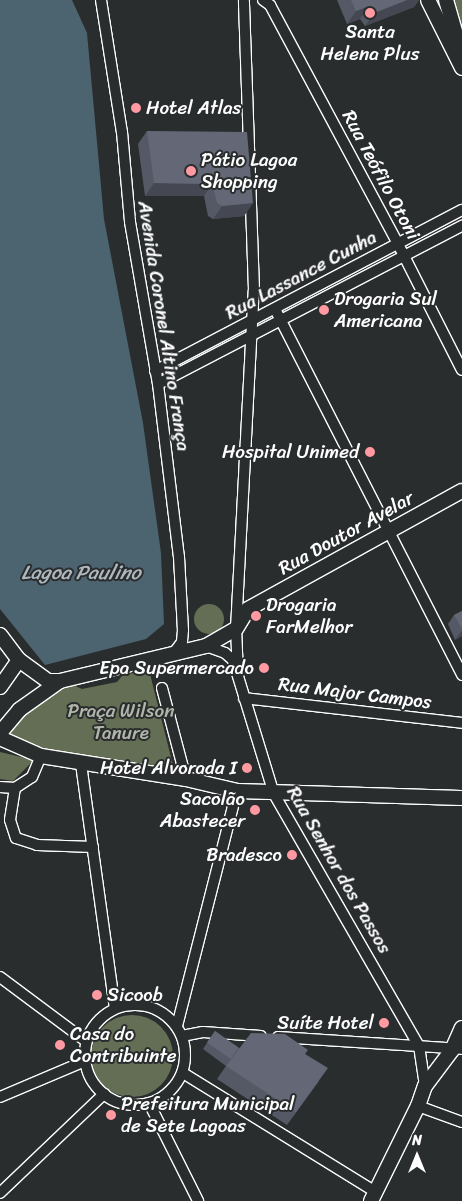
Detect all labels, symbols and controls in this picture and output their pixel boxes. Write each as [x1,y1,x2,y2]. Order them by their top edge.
marker: Santa Helena Plus [364,7,376,19]
place label: Santa Helena Plus [321,21,419,65]
place label: Hotel Atlas [146,97,241,119]
marker: Hotel Atlas [130,102,142,114]
street label: Rua Teófilo Otoni [337,106,425,244]
place label: Pátio Lagoa Shopping [201,149,297,193]
marker: Pátio Lagoa Shopping [185,165,197,177]
street label: Avenida Coronel Altino França [133,199,195,453]
street label: Rua Lassance Cunha [222,226,380,324]
place label: Drogaria Sul Americana [334,288,437,332]
marker: Drogaria Sul Americana [318,304,330,316]
place label: Hospital Unimed [222,441,359,463]
marker: Hospital Unimed [363,445,377,459]
street label: Rua Doutor Avelar [274,486,418,580]
water label: Lagoa Paulino [21,560,141,584]
place label: Drogaria FarMelhor [266,594,352,638]
marker: Drogaria FarMelhor [250,610,262,622]
place label: Epa Supermercado [99,657,254,679]
marker: Epa Supermercado [258,662,270,674]
street label: Rua Major Campos [278,672,432,714]
park label: Praça Wilson Tanure [68,700,174,744]
place label: Hotel Alvorada I [100,757,237,779]
marker: Hotel Alvorada I [241,762,253,774]
street label: Rua Senhor dos Passos [282,782,396,958]
place label: Sacolão Abastecer [160,788,245,832]
marker: Sacolão Abastecer [249,804,261,816]
place label: Bradesco [206,844,282,866]
marker: Bradesco [286,849,298,861]
place label: Sicoob [107,984,163,1006]
marker: Sicoob [91,989,103,1001]
place label: Suíte Hotel [277,1012,374,1034]
marker: Suíte Hotel [378,1017,390,1029]
place label: Casa do Contribuinte [70,1023,177,1067]
marker: Casa do Contribuinte [54,1039,66,1051]
place label: Prefeitura Municipal de Sete Lagoas [121,1093,294,1137]
marker: Prefeitura Municipal de Sete Lagoas [105,1109,117,1121]
text: N [412,1128,422,1153]
north arrow [392,1131,442,1181]

